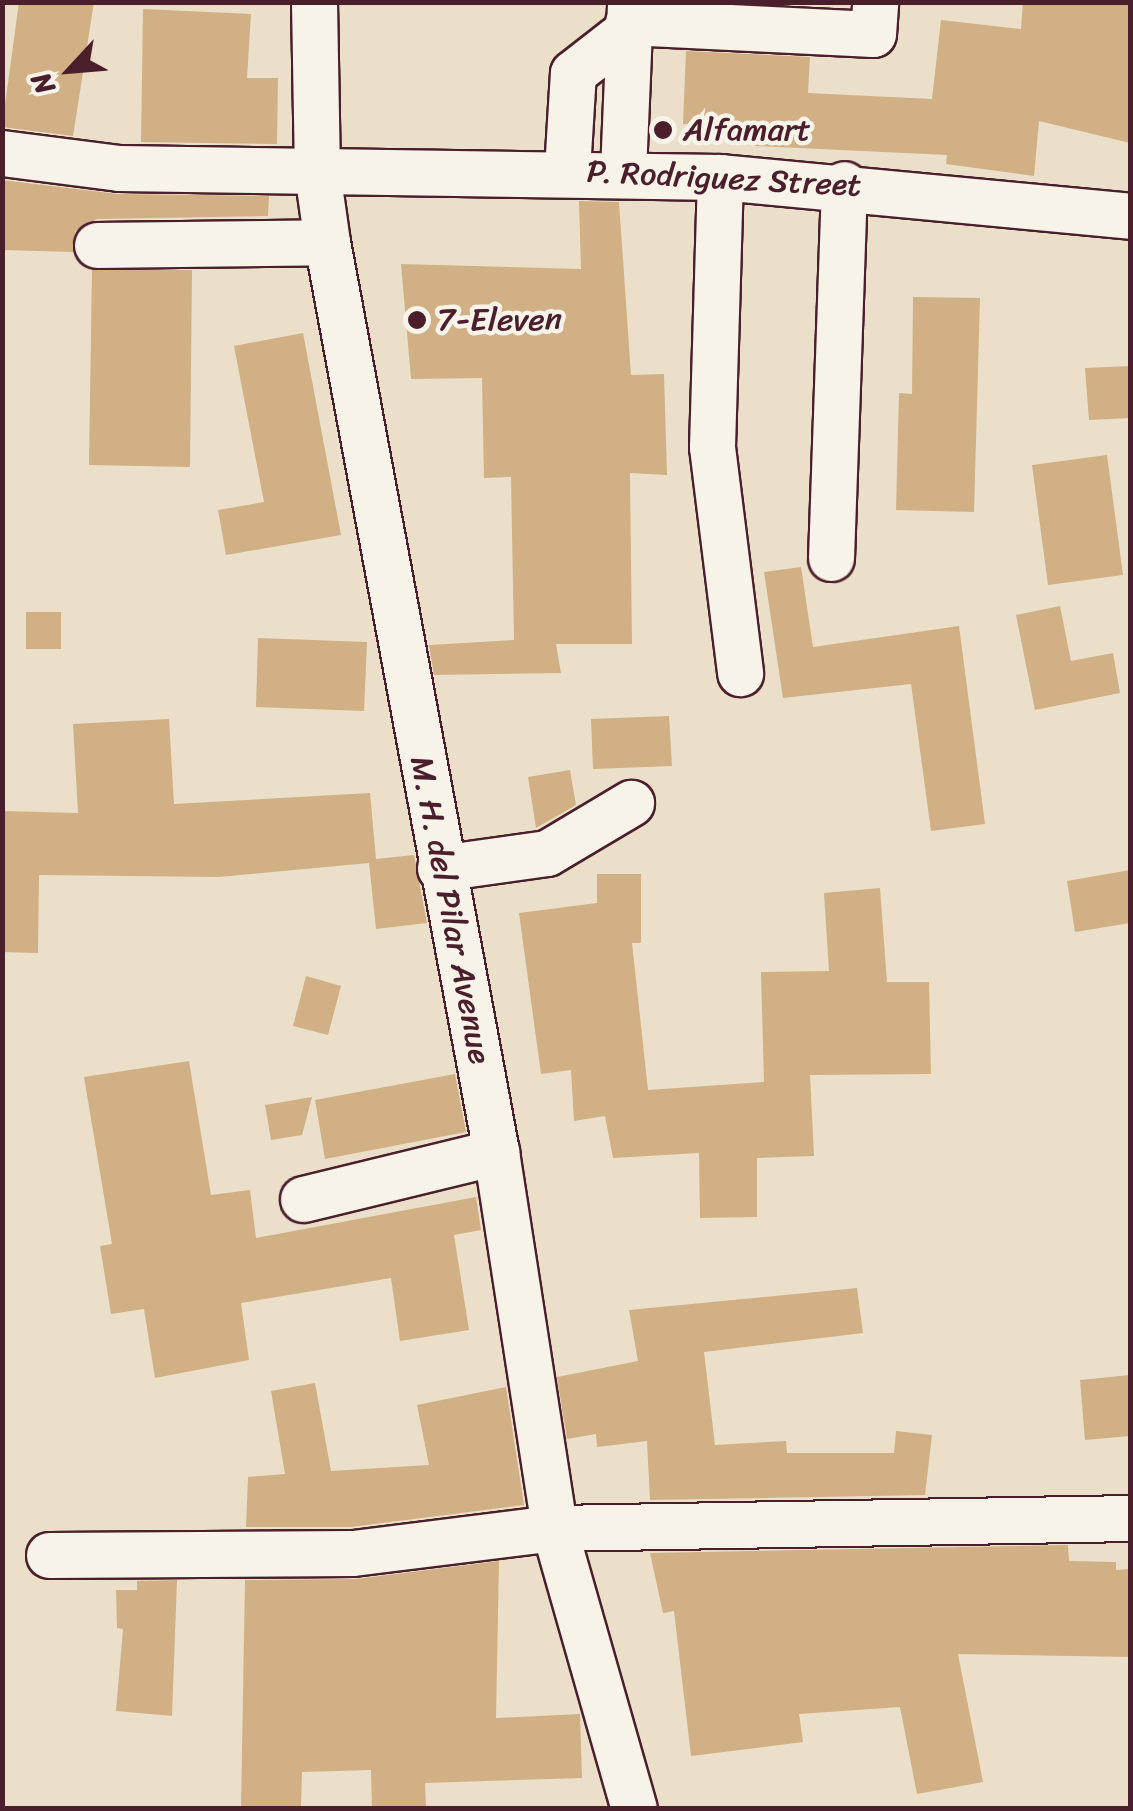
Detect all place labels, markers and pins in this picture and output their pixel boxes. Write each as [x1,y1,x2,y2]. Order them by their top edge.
place label: Alfamart [683,111,811,149]
marker: Alfamart [652,119,674,141]
place label: 7-Eleven [437,301,562,339]
marker: 7-Eleven [406,309,428,331]

